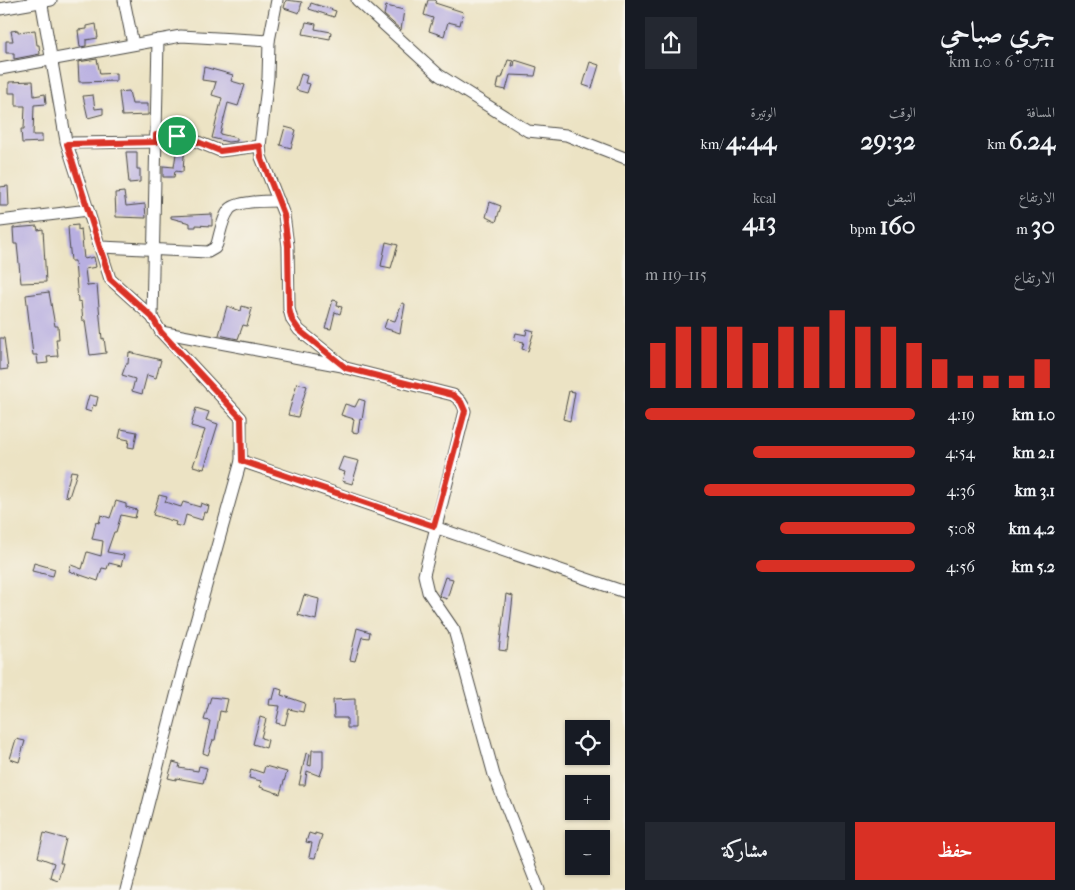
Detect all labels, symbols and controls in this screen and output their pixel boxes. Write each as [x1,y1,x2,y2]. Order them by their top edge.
text: جري صباحي [940,16,1055,49]
button: share [645,17,697,69]
text: 07:11 · 6 × 1.0 km [949,52,1055,71]
text: الوتيرة [751,104,776,121]
text: الوقت [889,104,916,121]
text: المسافة [1026,104,1055,121]
pin [156,115,198,157]
icon: arrive [163,122,191,150]
text: 4:44 [726,126,776,155]
text: 29:32 [861,126,916,155]
text: 6.24 [1009,126,1055,155]
text: /km [701,136,726,153]
text: km [987,136,1009,153]
text: النبض [887,189,916,206]
text: الارتفاع [1019,189,1055,206]
text: kcal [753,190,776,207]
text: 413 [742,207,776,236]
text: 160 [880,211,916,240]
text: 30 [1031,211,1055,240]
text: bpm [850,221,880,238]
text: m [1016,221,1031,238]
text: 115–119 m [645,265,707,284]
text: الارتفاع [1013,268,1055,287]
text: 4:19 [948,405,975,424]
text: 1.0 km [1012,405,1055,424]
text: 4:54 [945,443,975,462]
text: 2.1 km [1013,443,1055,462]
text: 4:36 [946,481,975,500]
text: 3.1 km [1015,481,1055,500]
text: 5:08 [947,519,975,538]
text: 4.2 km [1009,519,1055,538]
text: 4:56 [946,557,975,576]
text: 5.2 km [1012,557,1055,576]
map controls [565,720,610,875]
button: locate [565,720,610,765]
button: + [565,775,610,820]
button: مشاركة [645,822,845,880]
button: حفظ [855,822,1055,880]
button: − [565,830,610,875]

